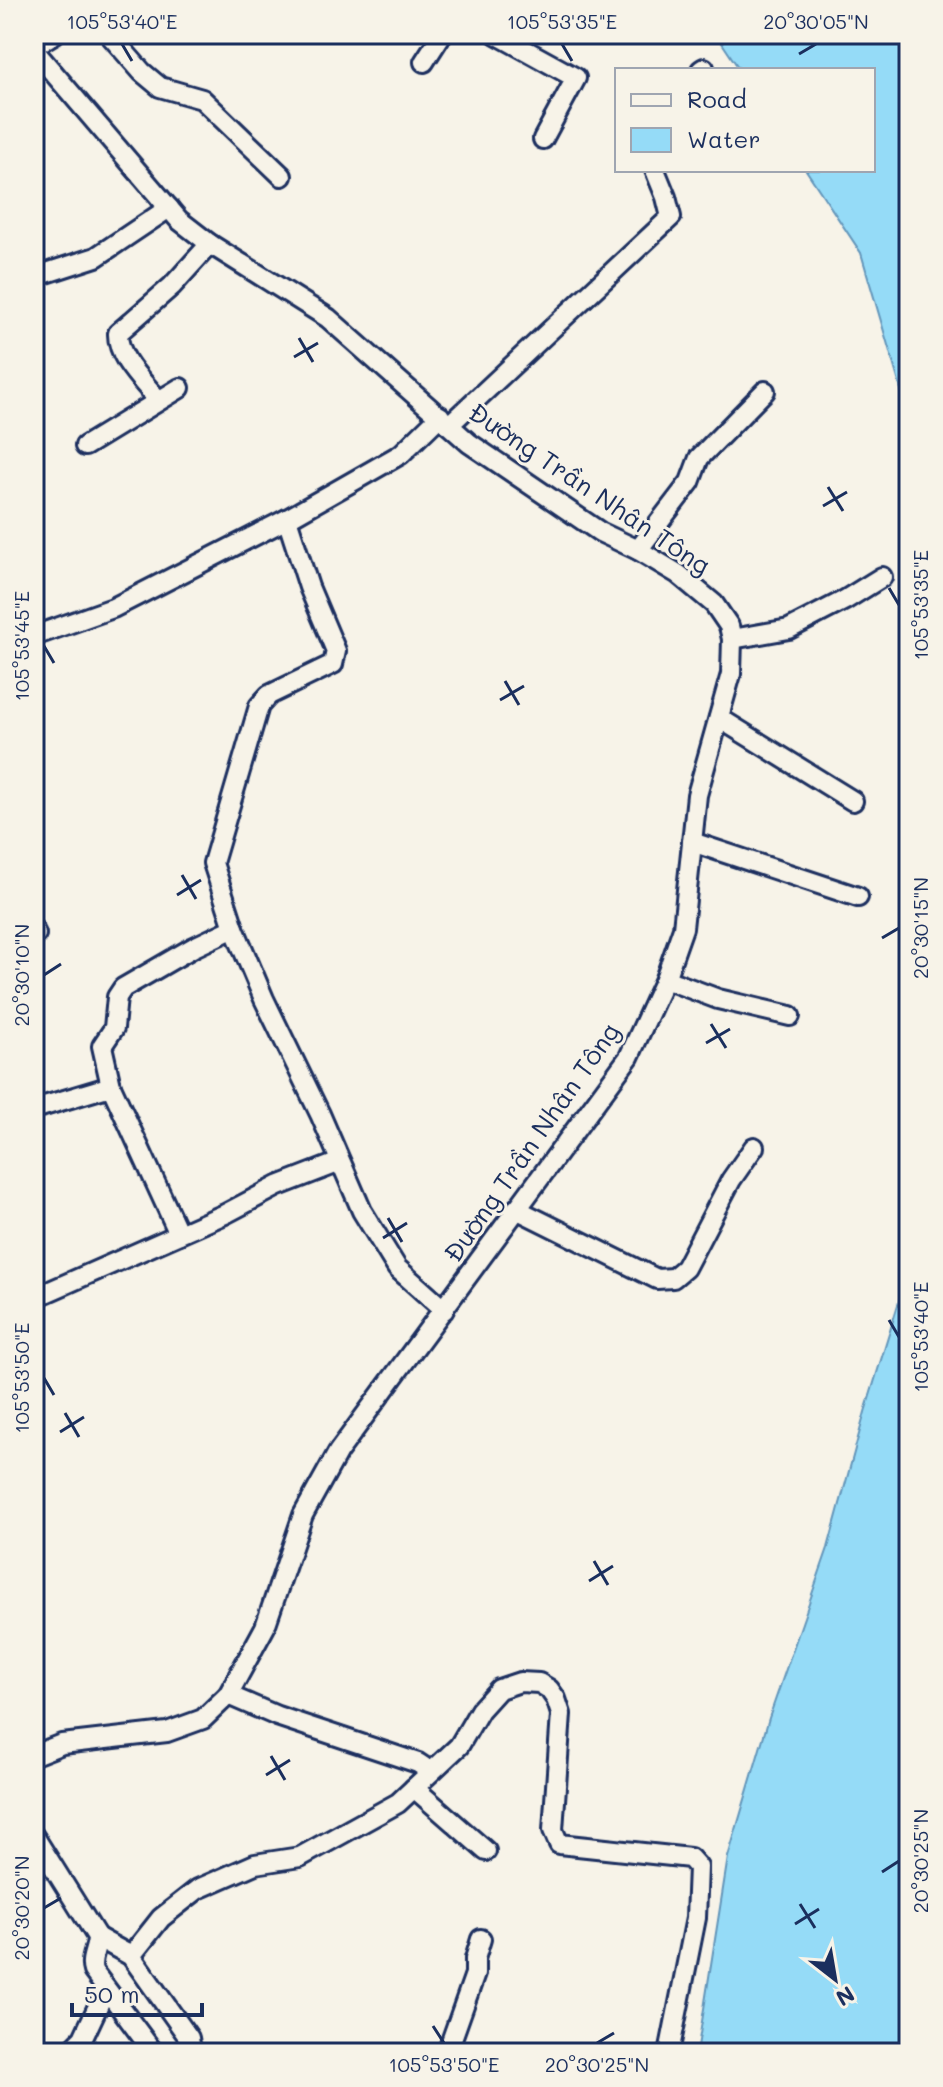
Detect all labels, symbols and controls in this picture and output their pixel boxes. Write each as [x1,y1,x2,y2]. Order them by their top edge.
text: 105°53'40"E [66,8,178,34]
text: 105°53'35"E [507,8,617,34]
text: 20°30'05"N [763,8,869,34]
legend [615,68,875,172]
text: Road [687,83,747,114]
text: Water [687,123,761,154]
street label: Đường Trần Nhân Tông [462,394,718,582]
text: 105°53'35"E [907,550,933,660]
text: 105°53'45"E [8,591,34,701]
text: 20°30'15"N [907,877,933,979]
text: 20°30'10"N [8,924,34,1026]
street label: Đường Trần Nhân Tông [435,1016,627,1268]
text: 105°53'40"E [907,1281,933,1393]
text: 105°53'50"E [8,1323,34,1433]
text: 20°30'25"N [907,1809,933,1913]
text: 20°30'20"N [8,1856,34,1960]
north arrow [795,1939,875,2019]
scale bar [72,1967,202,2017]
text: 50 m [84,1978,140,2009]
text: N [831,1980,860,2013]
text: 105°53'50"E [389,2051,499,2077]
text: 20°30'25"N [545,2051,649,2077]

